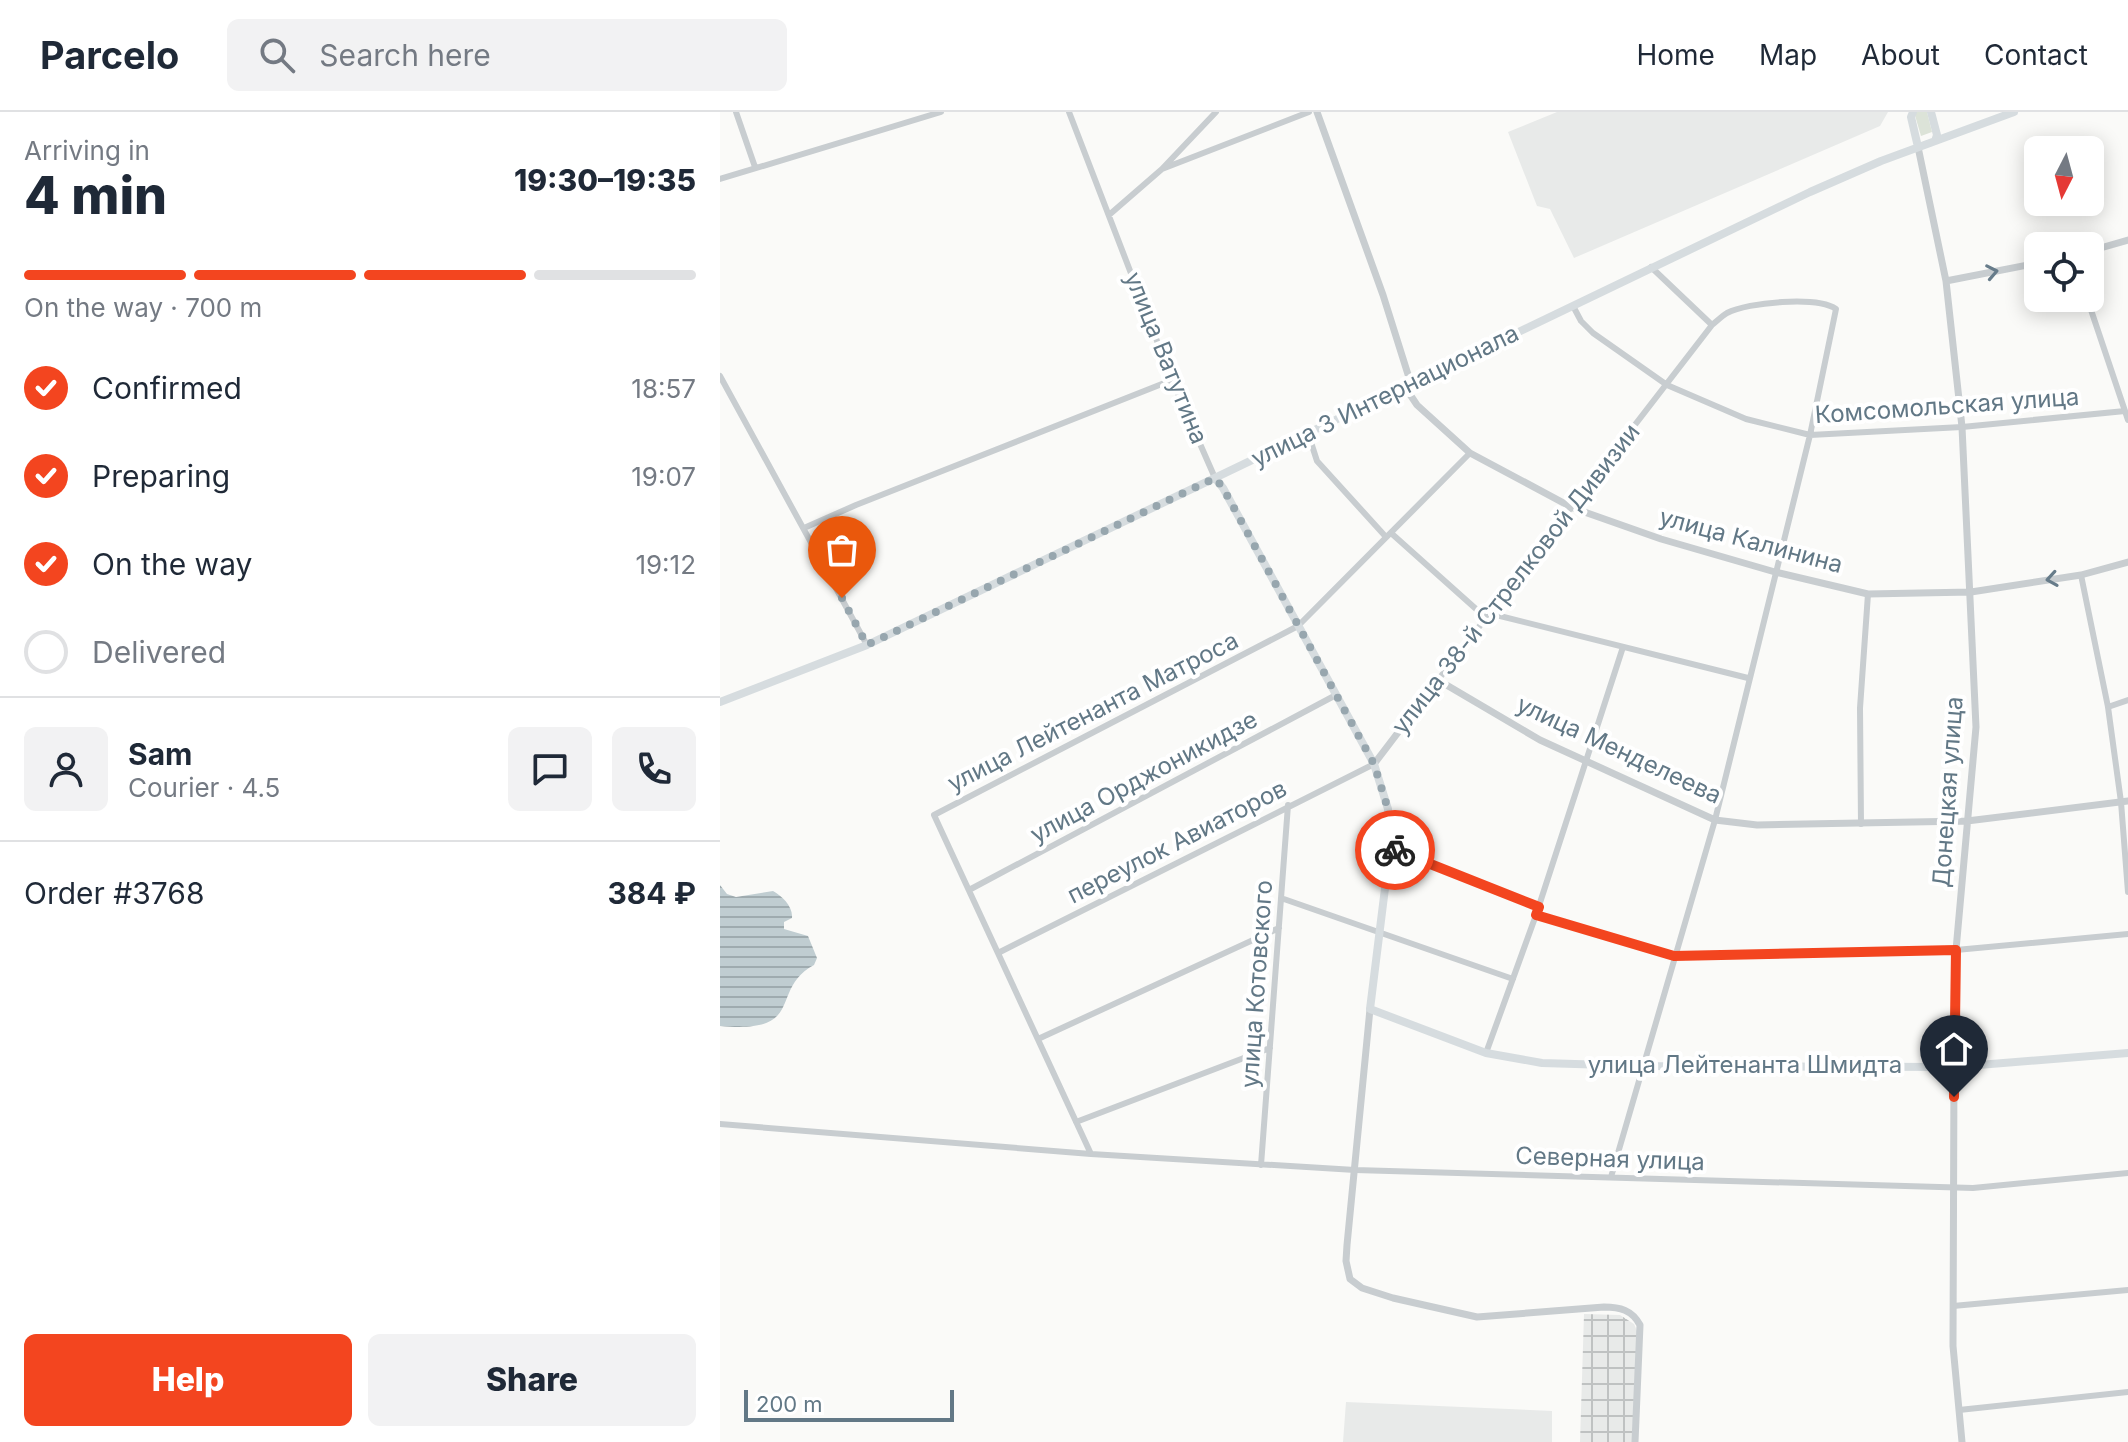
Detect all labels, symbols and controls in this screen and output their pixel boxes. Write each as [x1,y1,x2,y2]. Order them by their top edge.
search box [227,19,787,91]
text: Parcelo [40,32,179,78]
icon: search [255,33,299,77]
text: Search here [319,37,491,73]
text: Home [1636,38,1715,72]
text: Map [1759,38,1817,72]
text: About [1861,38,1940,72]
text: Contact [1984,38,2088,72]
text: Arriving in [24,135,150,166]
north arrow [2024,136,2104,216]
map controls [2024,136,2104,312]
text: 19:30–19:35 [514,162,696,198]
text: 4 min [24,164,167,227]
button: locate [2024,232,2104,312]
one-way arrow [1985,264,1998,281]
street label: улица Ватутина [1119,268,1214,448]
text: On the way · 700 m [24,292,262,323]
street label: улица 3 Интернационала [1246,318,1523,473]
icon: check [24,366,68,410]
text: Confirmed [92,370,242,406]
text: 18:57 [631,373,696,404]
street label: Комсомольская улица [1814,382,2080,429]
street label: улица 38-й Стрелковой Дивизии [1385,418,1646,740]
icon: check [24,454,68,498]
text: Preparing [92,458,230,494]
text: 19:07 [631,461,696,492]
street label: улица Калинина [1656,502,1846,579]
pin [808,516,876,598]
icon: bag [820,528,864,572]
icon: check [24,542,68,586]
text: On the way [92,546,252,582]
text: 19:12 [635,549,696,580]
one-way arrow [2045,570,2059,587]
street label: улица Лейтенанта Матроса [943,625,1243,798]
text: Delivered [92,634,226,670]
street label: улица Менделеева [1512,689,1726,810]
street label: Донецкая улица [1926,696,1969,888]
street label: улица Орджоникидзе [1025,704,1262,849]
button: person [24,727,108,811]
button: chat [508,727,592,811]
button: phone [612,727,696,811]
text: Sam [128,736,192,772]
text: Courier · 4.5 [128,772,280,803]
street label: переулок Авиаторов [1062,774,1291,909]
courier [1355,810,1435,890]
icon: bike [1373,828,1417,872]
text: Order #3768 [24,875,205,911]
text: 384 ₽ [607,875,696,911]
street label: улица Котовского [1235,879,1278,1089]
pin [1920,1015,1988,1097]
icon: home [1932,1027,1976,1071]
street label: улица Лейтенанта Шмидта [1588,1050,1902,1079]
street label: Северная улица [1515,1141,1705,1176]
button: Help [24,1334,352,1426]
button: Share [368,1334,696,1426]
scale bar [744,1386,954,1422]
text: 200 m [756,1391,823,1417]

